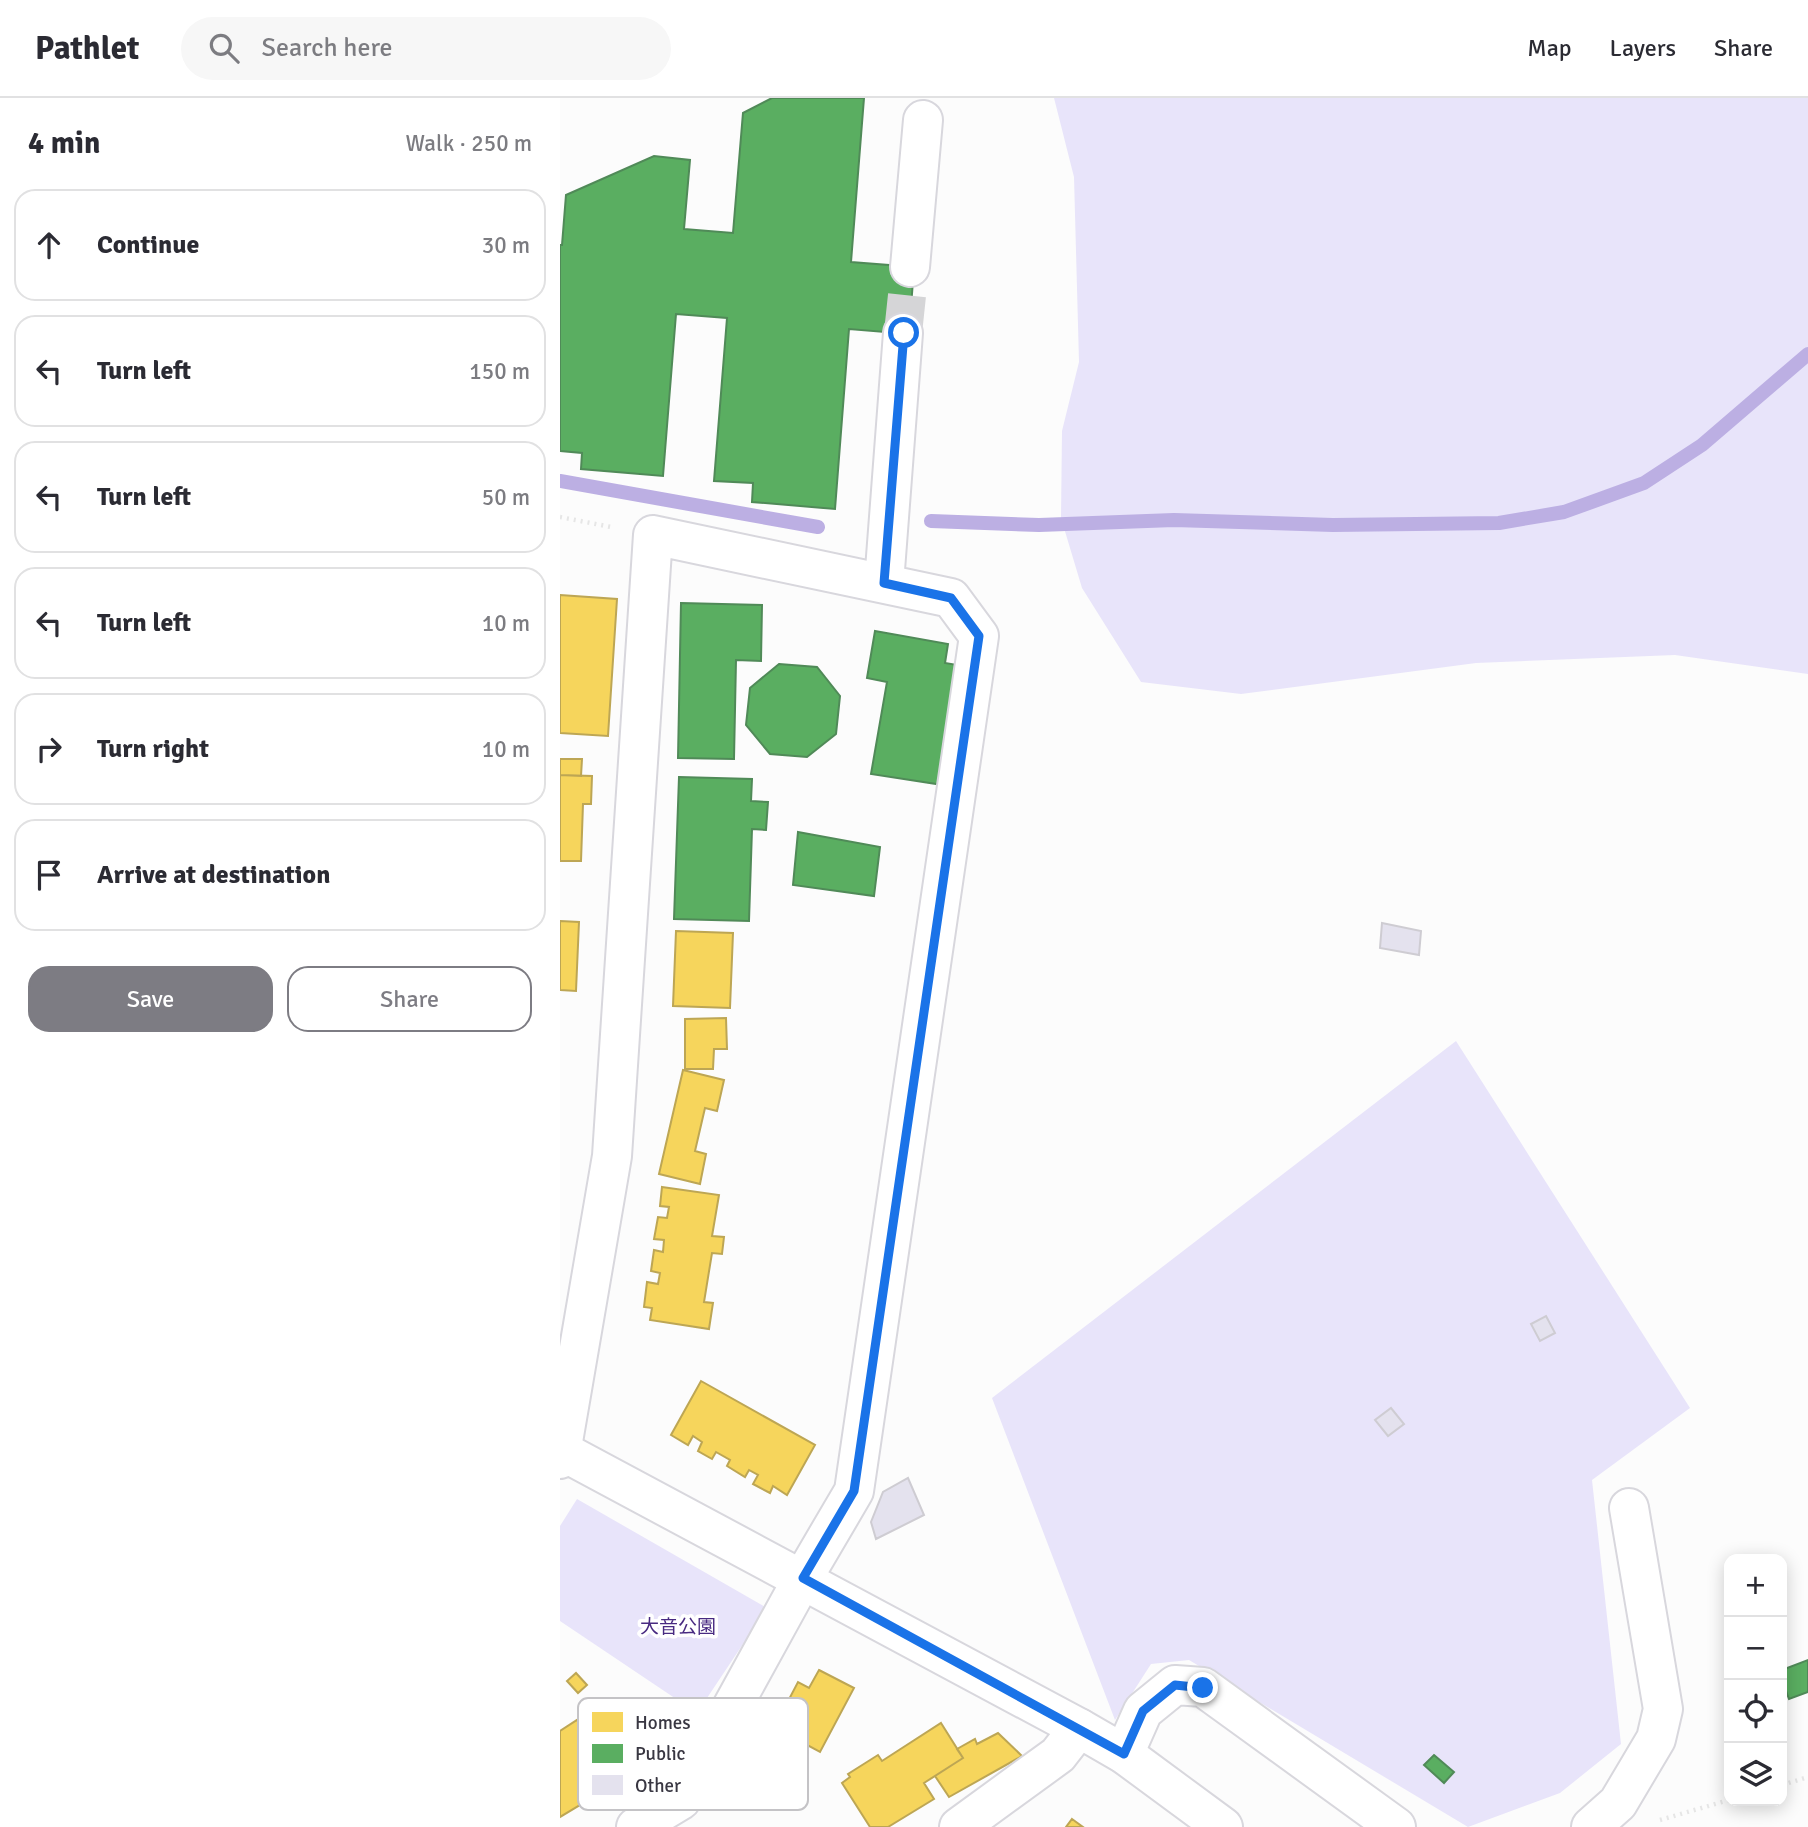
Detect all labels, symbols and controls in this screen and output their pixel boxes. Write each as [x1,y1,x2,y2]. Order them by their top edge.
search box [181,17,671,80]
text: Pathlet [35,28,139,69]
icon: search [205,29,243,67]
text: Search here [261,32,393,64]
text: Map [1527,33,1572,63]
text: Layers [1610,33,1676,63]
text: Share [1714,33,1773,63]
text: 4 min [28,125,100,162]
text: Walk · 250 m [406,129,532,158]
icon: ahead [30,226,68,264]
text: Continue [97,229,199,261]
text: 30 m [482,231,530,260]
route start [888,317,919,348]
icon: left [30,352,68,390]
text: Turn left [97,355,191,387]
text: 150 m [469,357,530,386]
icon: left [30,478,68,516]
text: Turn left [97,481,191,513]
text: 50 m [482,483,530,512]
icon: left [30,604,68,642]
text: Turn left [97,607,191,639]
text: 10 m [482,609,530,638]
icon: right [30,730,68,768]
text: Turn right [97,733,209,765]
text: 10 m [482,735,530,764]
icon: arrive [30,856,68,894]
text: Arrive at destination [97,859,330,891]
button: Save [28,966,273,1032]
button: Share [287,966,532,1032]
map controls [1724,1554,1787,1806]
button: + [1724,1554,1787,1617]
park label: 大音公園 [640,1615,716,1639]
button: − [1724,1617,1787,1680]
route end [1187,1672,1218,1703]
button: locate [1724,1680,1787,1743]
legend [578,1698,808,1810]
text: Homes [635,1711,691,1735]
text: Public [635,1742,686,1766]
button: layers [1724,1743,1787,1806]
text: Other [635,1774,681,1798]

